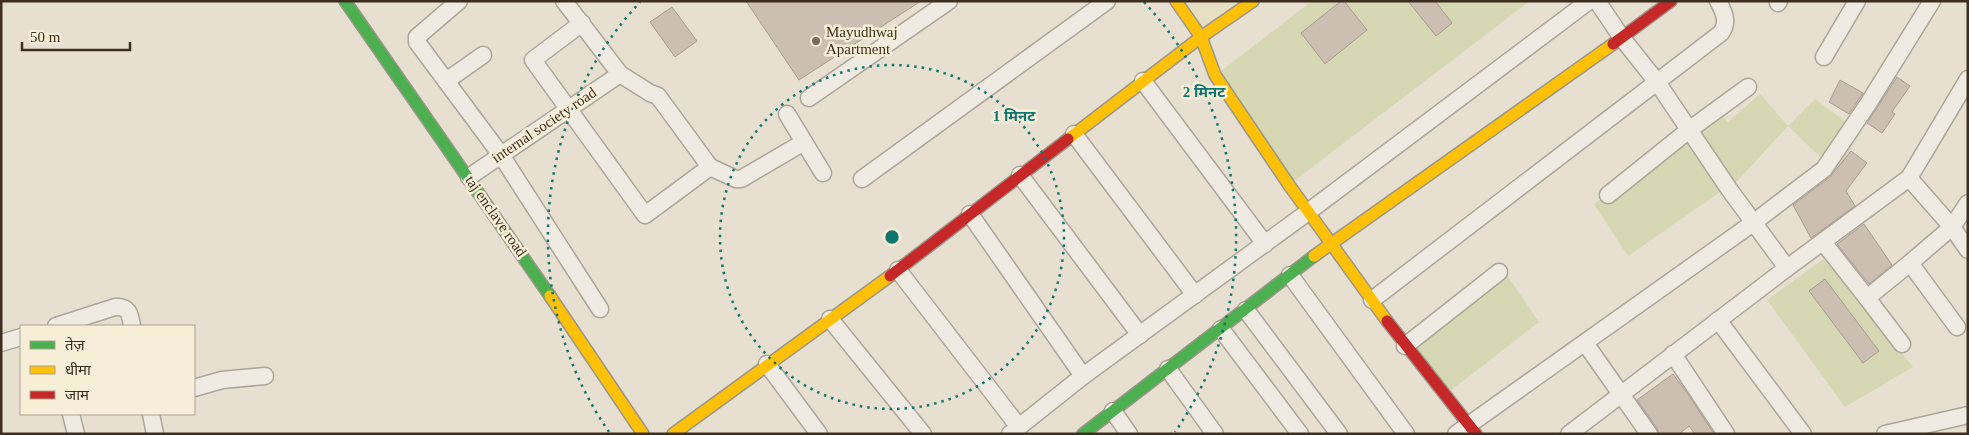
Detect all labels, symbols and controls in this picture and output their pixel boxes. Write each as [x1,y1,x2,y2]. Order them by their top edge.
scale bar [22,20,130,52]
place label: Mayudhwaj Apartment [826,24,898,57]
text: 50 m [30,29,61,45]
marker: Mayudhwaj Apartment [810,35,822,47]
street label: internal society road [489,84,600,166]
text: 2 मिनट [1183,84,1226,100]
text: 1 मिनट [993,108,1036,124]
street label: taj enclave road [462,173,530,260]
centre of rings [883,228,901,246]
legend [20,325,195,415]
text: तेज़ [65,336,86,353]
text: धीमा [65,362,92,378]
text: जाम [65,387,90,403]

